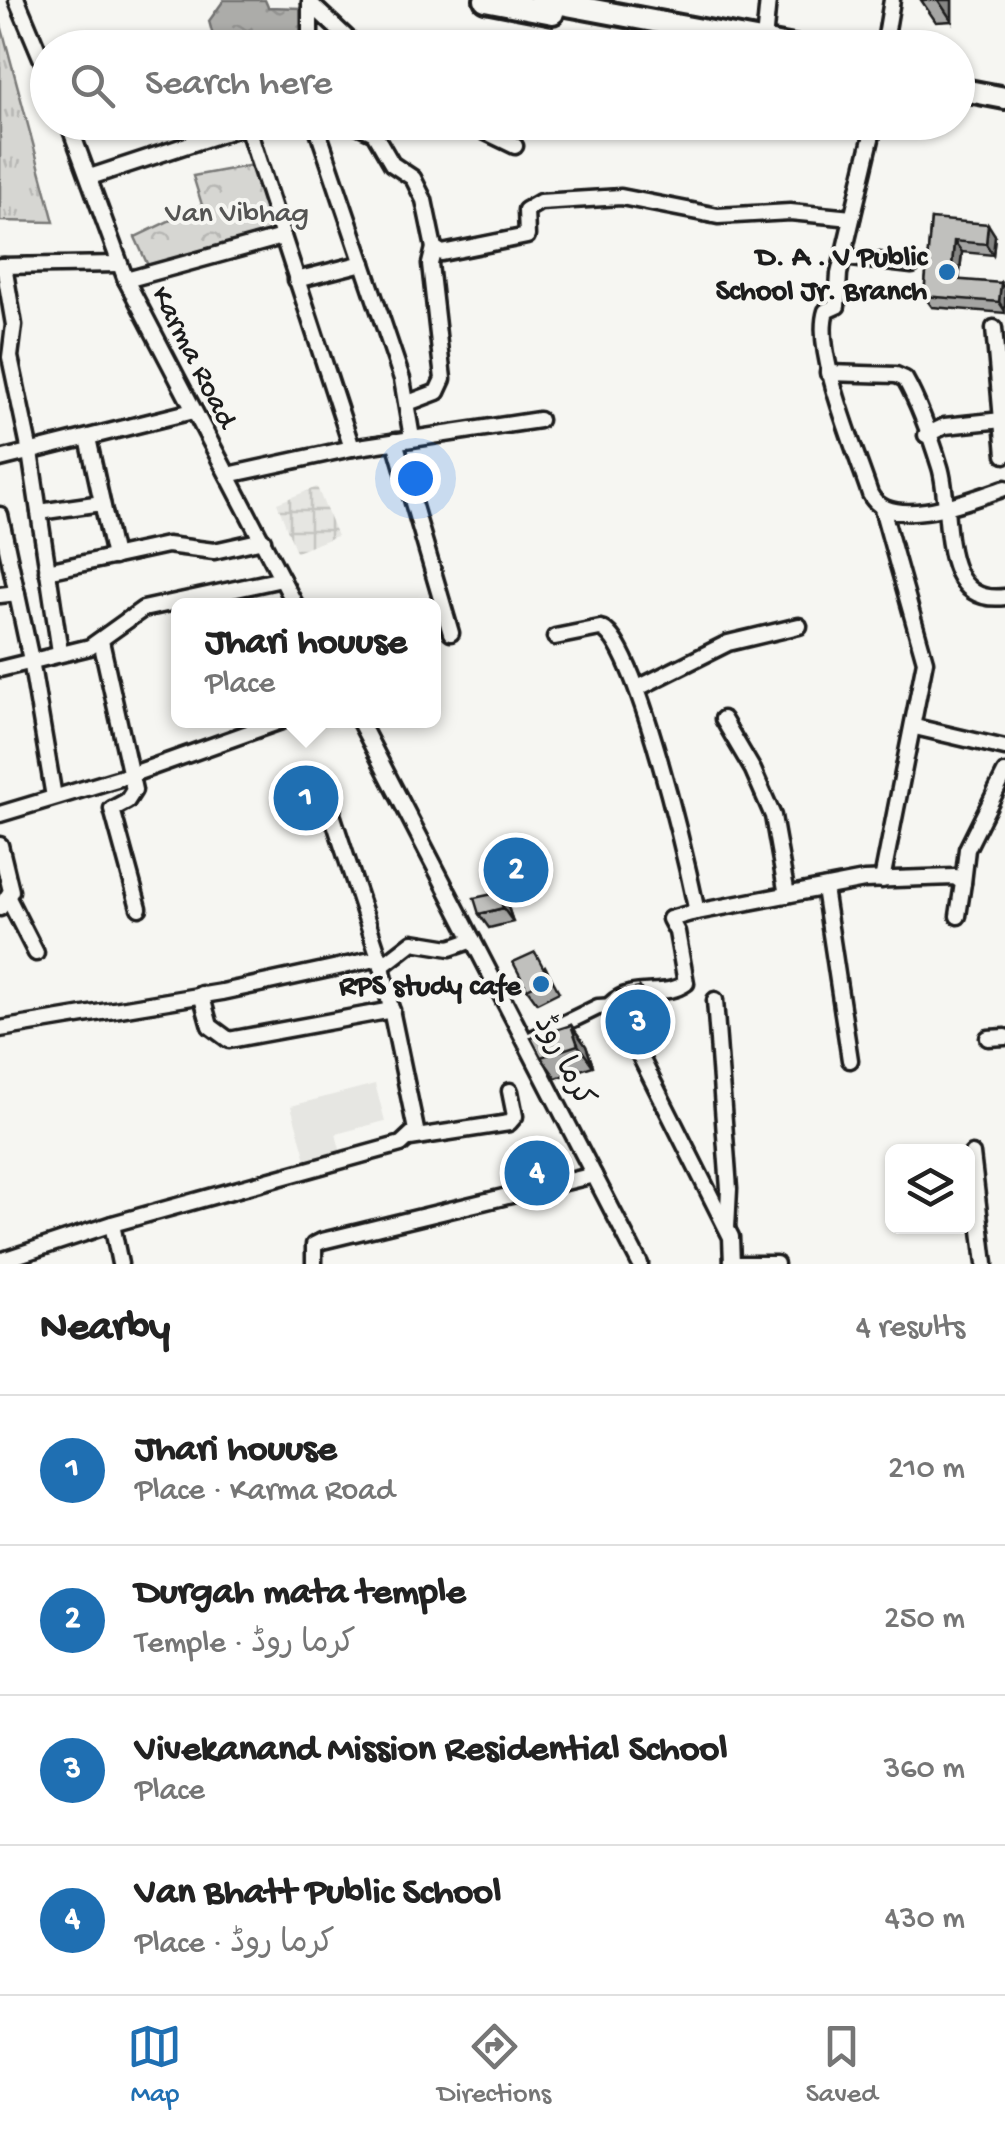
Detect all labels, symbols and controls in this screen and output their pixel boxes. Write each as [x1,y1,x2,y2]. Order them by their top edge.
search box [30,30,975,140]
icon: search [65,58,120,113]
text: Search here [145,63,332,107]
park label: Van Vibhag [164,198,309,233]
place label: D. A . V Public School Jr. Branch [716,242,929,311]
marker: D. A . V Public School Jr. Branch [936,261,958,283]
street label: Karma Road [141,281,244,437]
your location [390,453,441,504]
popup [171,598,441,728]
text: Jhari houuse [205,622,407,666]
text: Place [205,666,275,704]
pin: 1 [274,760,338,836]
pin: 2 [484,832,548,908]
place label: RPS study cafe [338,971,523,1006]
marker: RPS study cafe [530,973,552,995]
pin: 3 [606,984,670,1060]
street label: کرما روڈ [524,1009,602,1114]
pin: 4 [504,1136,570,1210]
map controls [885,1144,975,1234]
button: layers [885,1144,975,1234]
text: Nearby [40,1305,170,1354]
text: 4 results [856,1310,965,1348]
text: Jhari houuse [135,1429,337,1473]
text: 1 [66,1451,79,1489]
text: 210 m [888,1451,965,1489]
text: Place · Karma Road [135,1473,395,1511]
text: Durgah mata temple [135,1572,466,1616]
text: 2 [65,1601,80,1639]
text: 250 m [884,1601,965,1639]
text: Temple · کرما روڈ [135,1626,356,1664]
text: Vivekanand Mission Residential School [135,1729,728,1773]
text: 3 [64,1751,81,1789]
text: 360 m [884,1751,965,1789]
text: Place [135,1773,205,1811]
text: Van Bhatt Public School [135,1872,501,1916]
text: 4 [65,1901,80,1939]
text: 430 m [885,1901,965,1939]
text: Place · کرما روڈ [135,1926,335,1964]
tab: Map [127,2019,182,2112]
tab: Directions [437,2019,551,2112]
tab: Saved [806,2019,878,2112]

